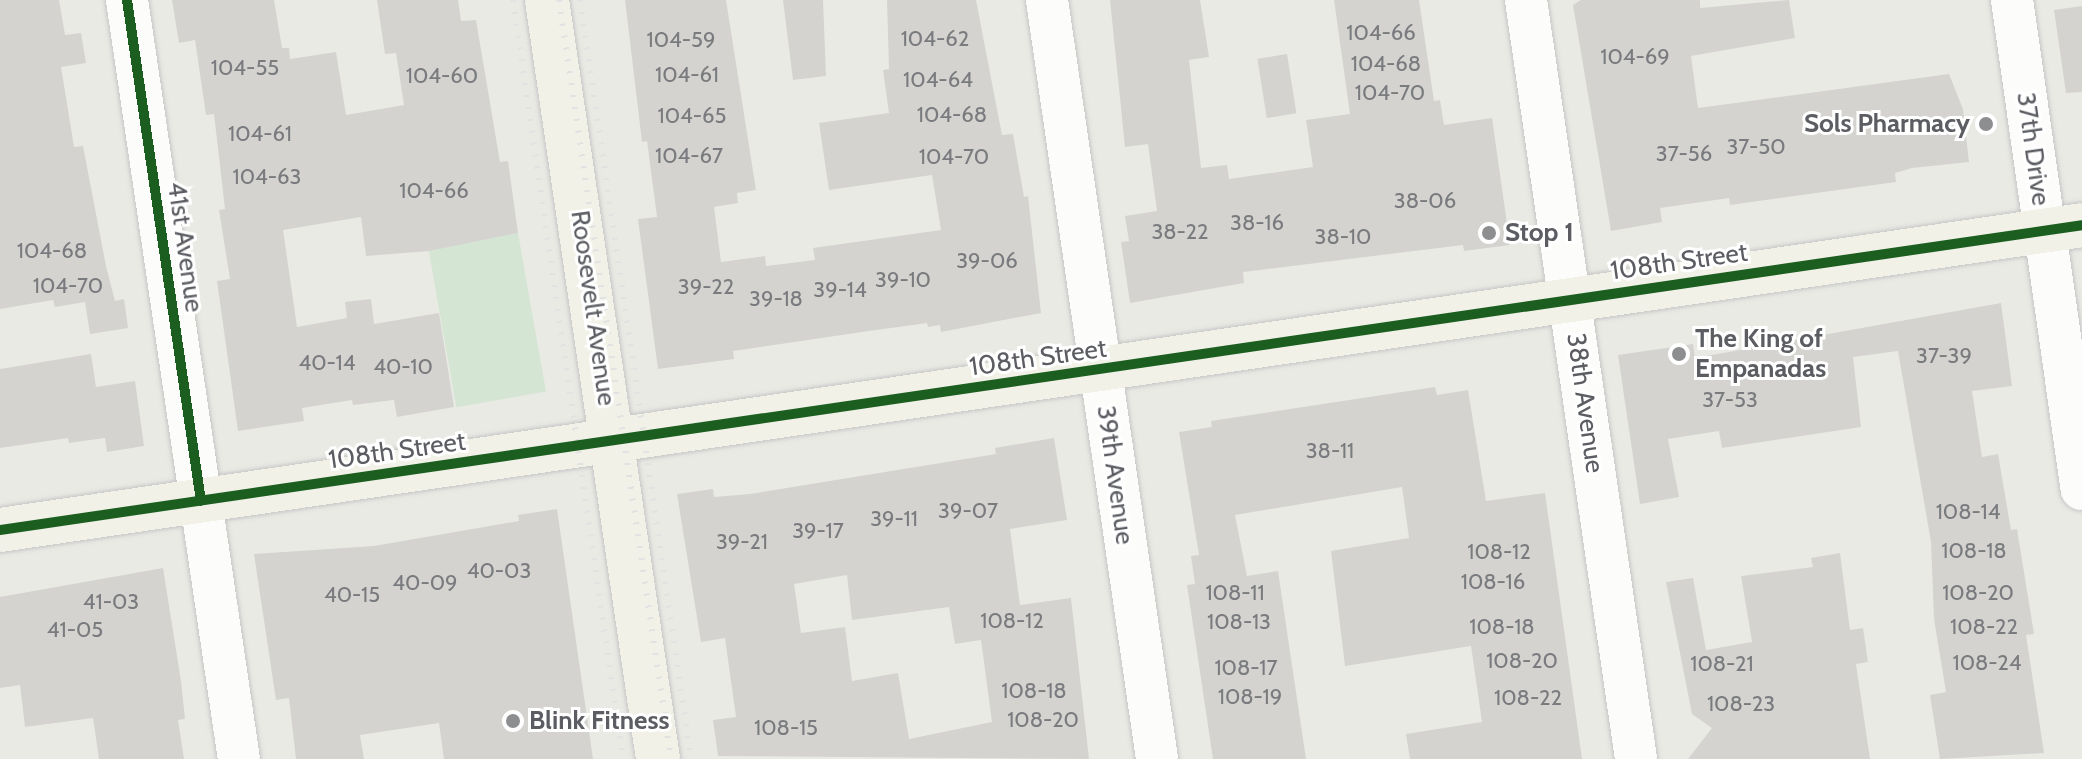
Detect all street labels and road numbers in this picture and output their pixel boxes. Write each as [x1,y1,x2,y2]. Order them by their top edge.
street label: 37th Drive [2010,90,2056,208]
street label: 41st Avenue [160,180,210,314]
street label: Roosevelt Avenue [564,208,622,408]
street label: 108th Street [1609,237,1749,287]
street label: 38th Avenue [1560,331,1610,475]
street label: 108th Street [968,333,1108,383]
street label: 39th Avenue [1090,404,1140,546]
street label: 108th Street [327,426,467,476]

